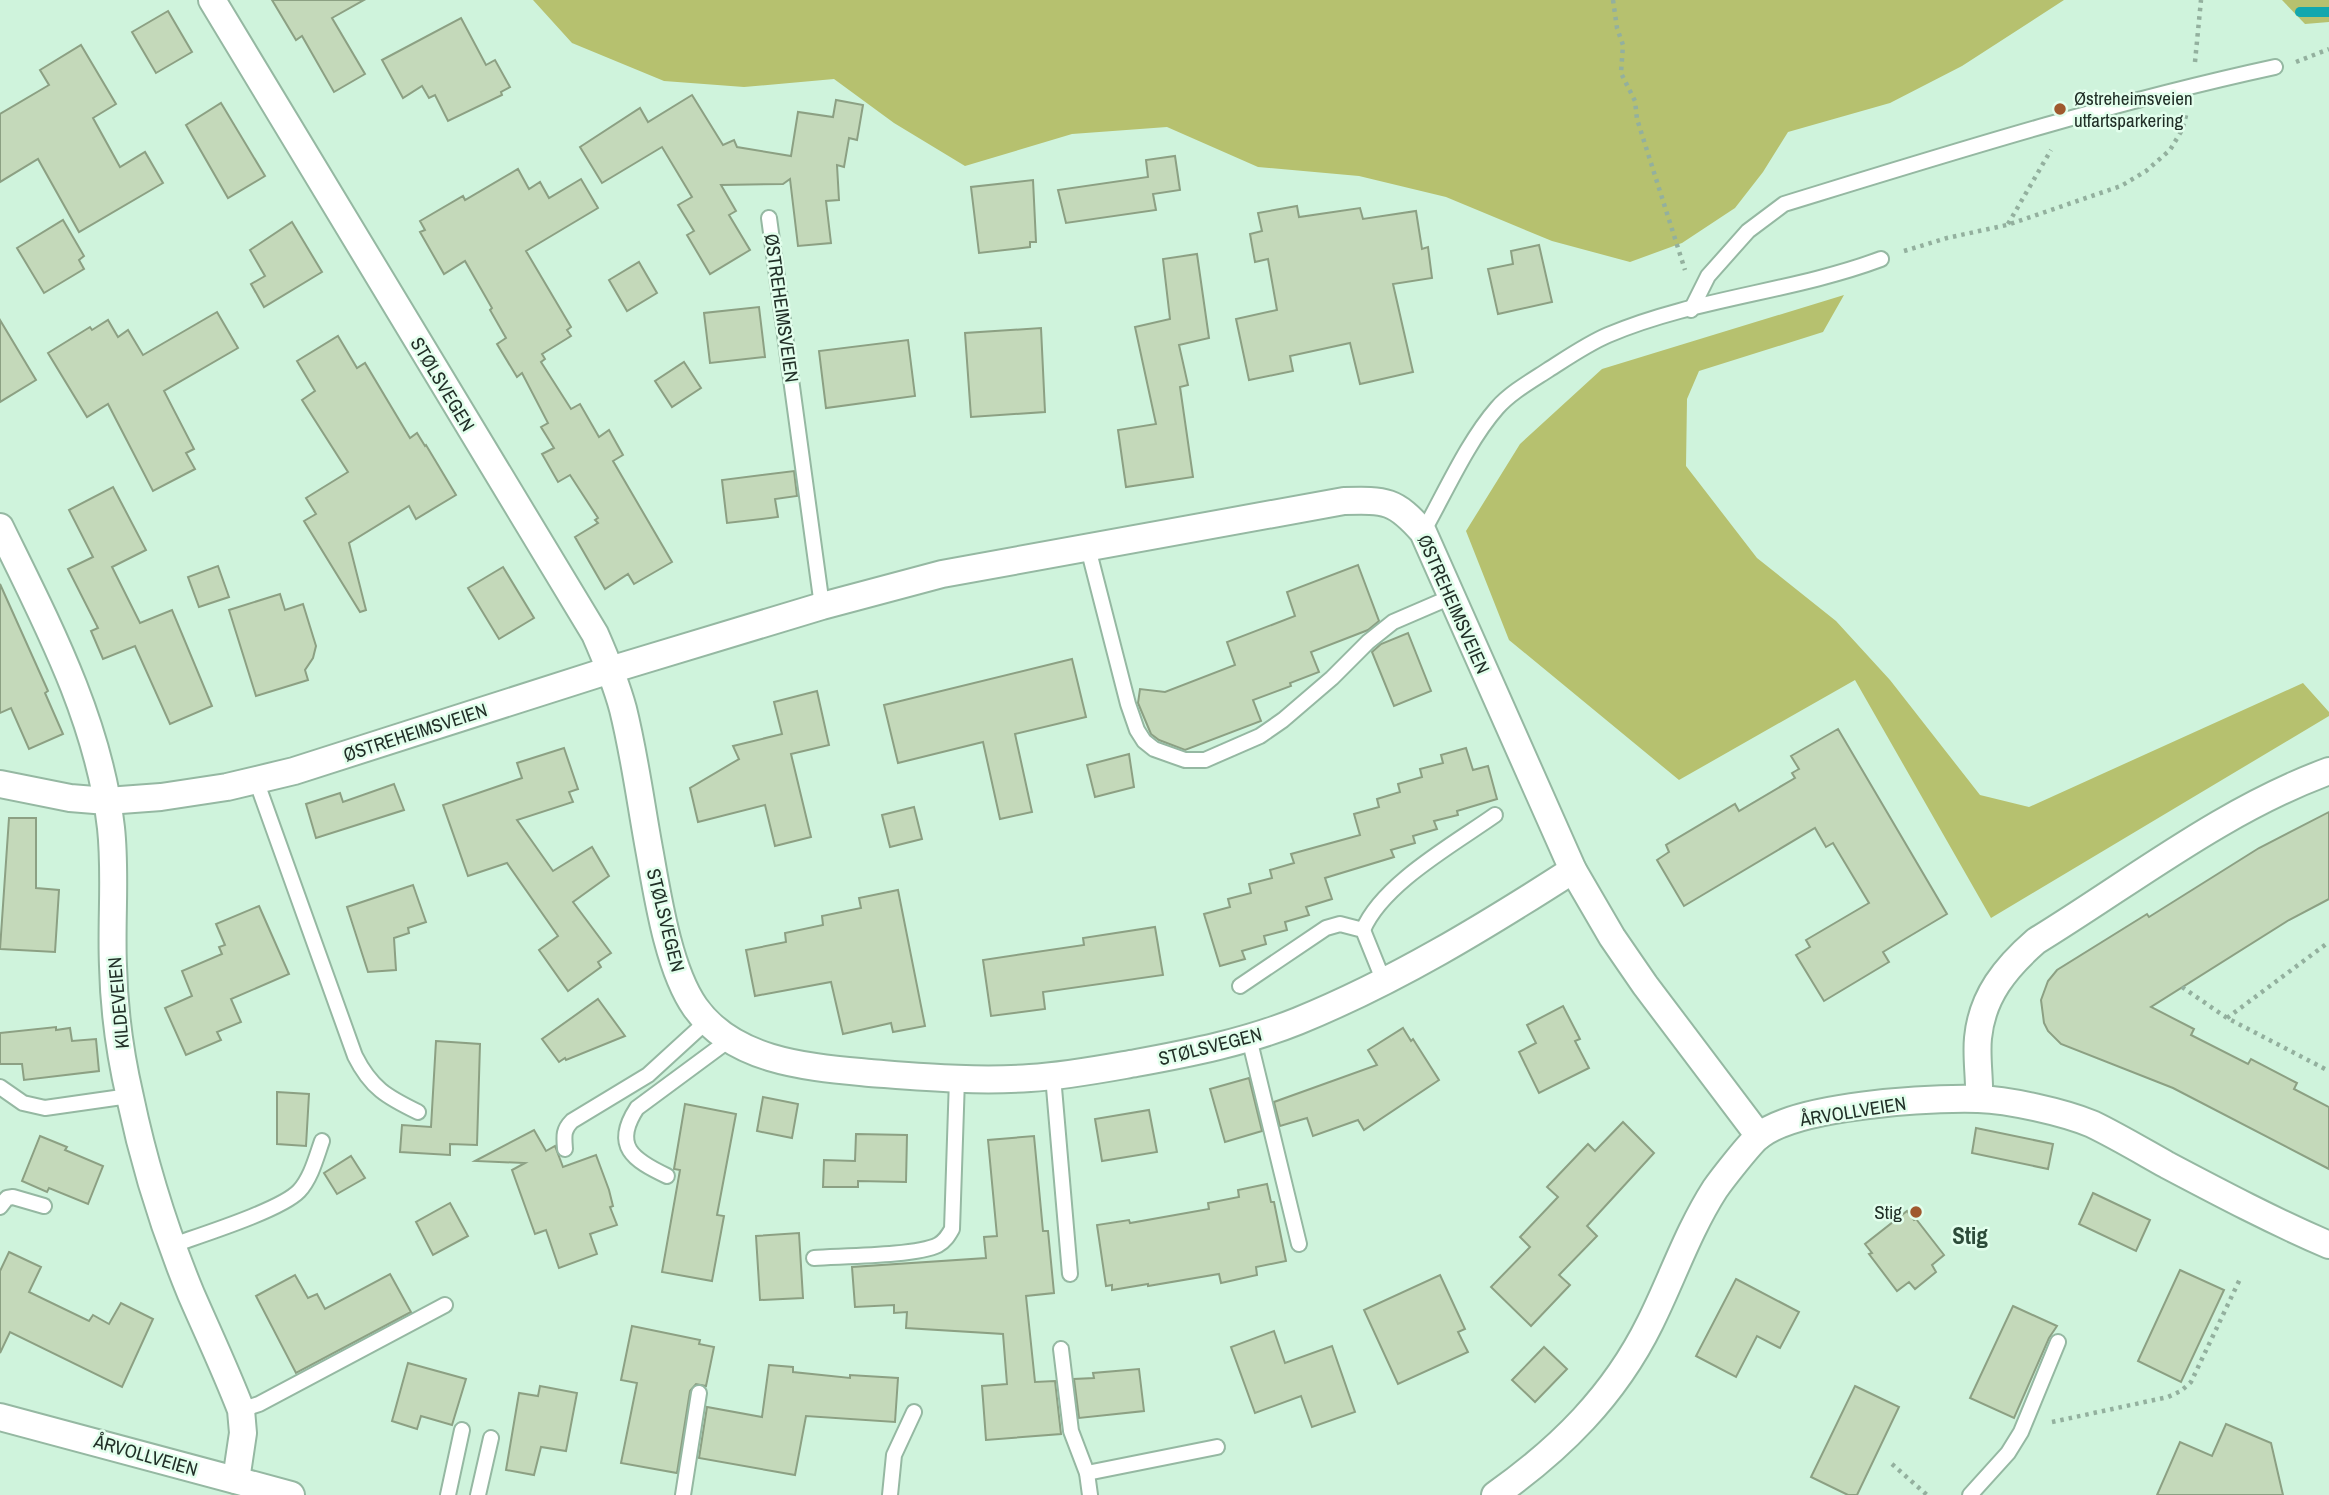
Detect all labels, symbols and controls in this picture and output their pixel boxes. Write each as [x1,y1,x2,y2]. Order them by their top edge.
place label: Østreheimsveien utfartsparkering [2074,85,2193,133]
marker: Østreheimsveien utfartsparkering [2052,101,2068,117]
street label: ØSTREHEIMSVEIEN [759,232,805,384]
street label: STØLSVEGEN [405,332,481,436]
street label: ØSTREHEIMSVEIEN [1412,530,1496,678]
street label: ØSTREHEIMSVEIEN [340,696,490,768]
street label: STØLSVEGEN [641,866,691,974]
street label: KILDEVEIEN [101,956,135,1050]
street label: STØLSVEGEN [1156,1021,1264,1071]
street label: ÅRVOLLVEIEN [1797,1090,1908,1132]
place label: Stig [1874,1199,1902,1225]
marker: Stig [1908,1204,1924,1220]
district label: Stig [1952,1220,1988,1251]
street label: ÅRVOLLVEIEN [90,1428,201,1482]

